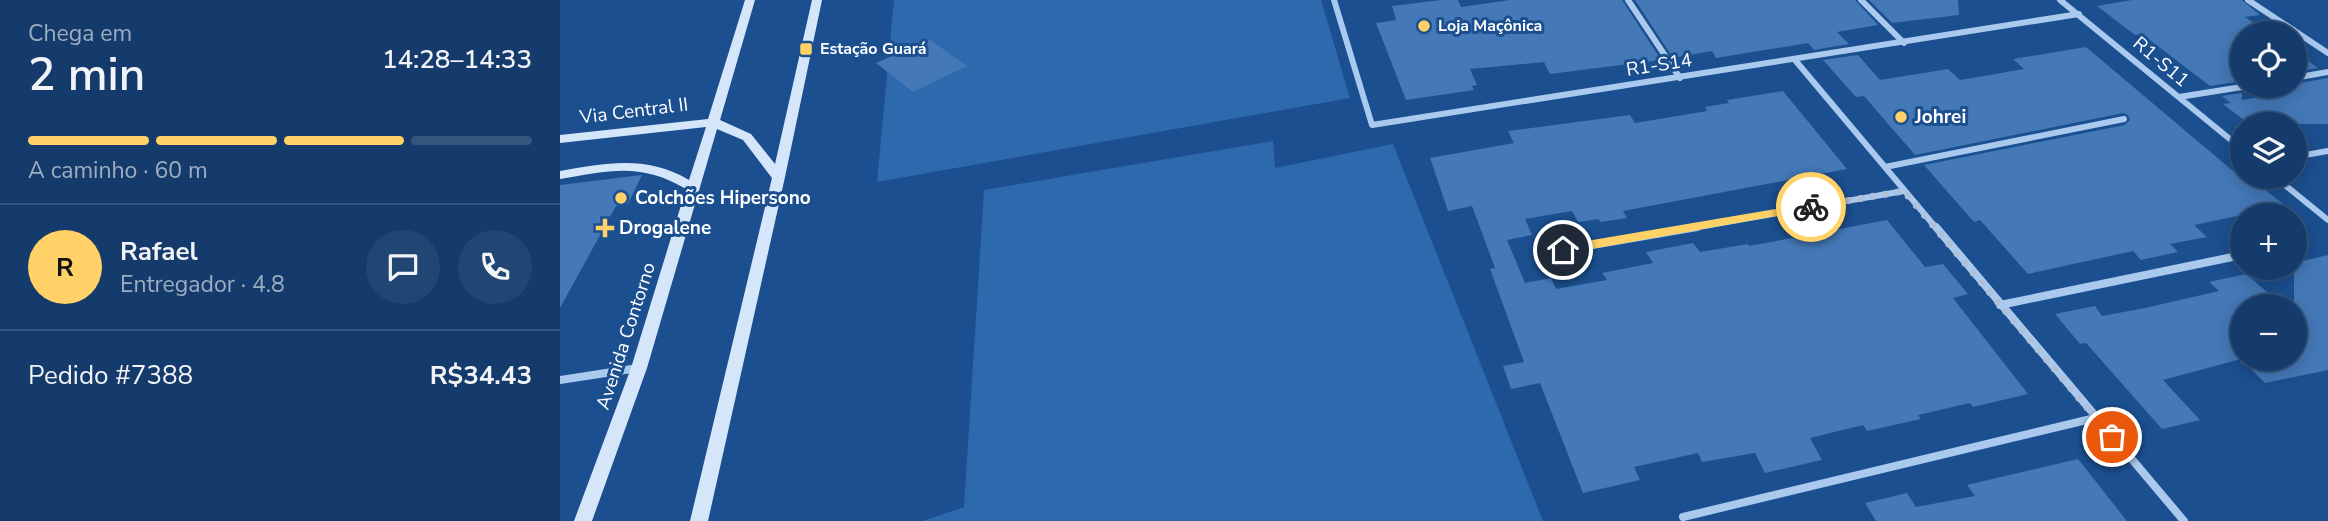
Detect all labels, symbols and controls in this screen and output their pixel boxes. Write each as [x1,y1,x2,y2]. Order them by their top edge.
place label: Loja Maçônica [1438,15,1542,37]
text: Chega em [28,18,132,49]
marker: Loja Maçônica [1416,18,1432,34]
map controls [2230,21,2307,371]
button: locate [2230,21,2307,98]
street label: R1-S11 [2127,31,2195,93]
place label: Estação Guará [820,38,927,60]
marker: Estação Guará [798,41,814,57]
text: 14:28–14:33 [382,42,532,77]
text: 2 min [28,43,145,106]
street label: R1-S14 [1624,47,1694,83]
street label: Via Central II [577,91,690,131]
place label: Johrei [1914,104,1966,130]
marker: Johrei [1893,109,1909,125]
button: layers [2230,112,2307,189]
text: A caminho · 60 m [28,155,208,186]
courier [1776,172,1846,242]
place label: Colchões Hipersono [635,185,811,211]
icon: bike [1792,188,1830,226]
marker: Colchões Hipersono [613,190,629,206]
button: + [2230,203,2307,280]
place label: Drogalene [619,215,711,241]
marker: Drogalene [597,220,613,236]
pin [1533,220,1593,280]
button: chat [366,230,440,304]
button: phone [458,230,532,304]
icon: home [1544,231,1582,269]
text: Rafael [120,234,198,269]
text: R [56,250,74,285]
street label: Avenida Contorno [590,259,662,413]
text: Entregador · 4.8 [120,269,285,300]
button: − [2230,294,2307,371]
text: Pedido #7388 [28,358,193,393]
text: R$34.43 [430,358,532,393]
pin [2082,407,2142,467]
icon: bag [2093,418,2131,456]

